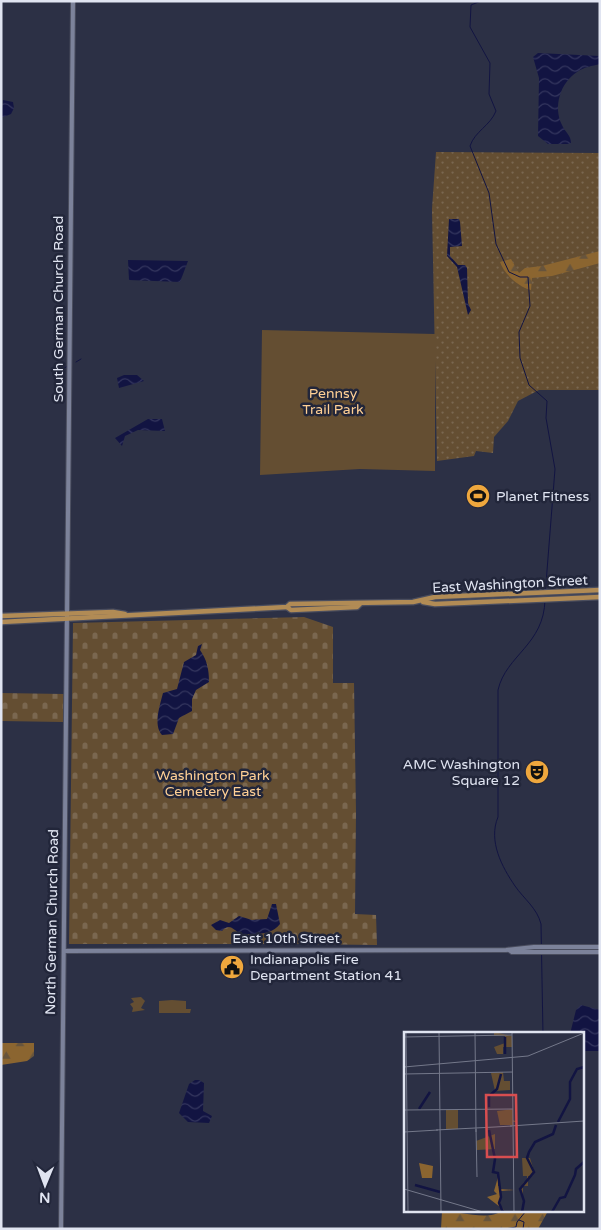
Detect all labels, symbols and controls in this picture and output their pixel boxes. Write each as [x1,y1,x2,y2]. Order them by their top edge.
street label: South German Church Road [50,216,67,402]
park label: Pennsy Trail Park [302,385,364,418]
sports icon: Planet Fitness [465,483,491,509]
place label: Planet Fitness [496,488,589,505]
street label: East Washington Street [432,571,589,597]
place label: AMC Washington Square 12 [403,756,520,789]
theatre icon: AMC Washington Square 12 [524,759,550,785]
park label: Washington Park Cemetery East [156,767,270,800]
street label: North German Church Road [42,829,62,1015]
street label: East 10th Street [232,930,340,947]
place label: Indianapolis Fire Department Station 41 [250,951,402,984]
public building icon: Indianapolis Fire Department Station 41 [219,954,245,980]
inset map [404,1032,584,1212]
north arrow [20,1160,70,1210]
text: N [39,1189,51,1206]

